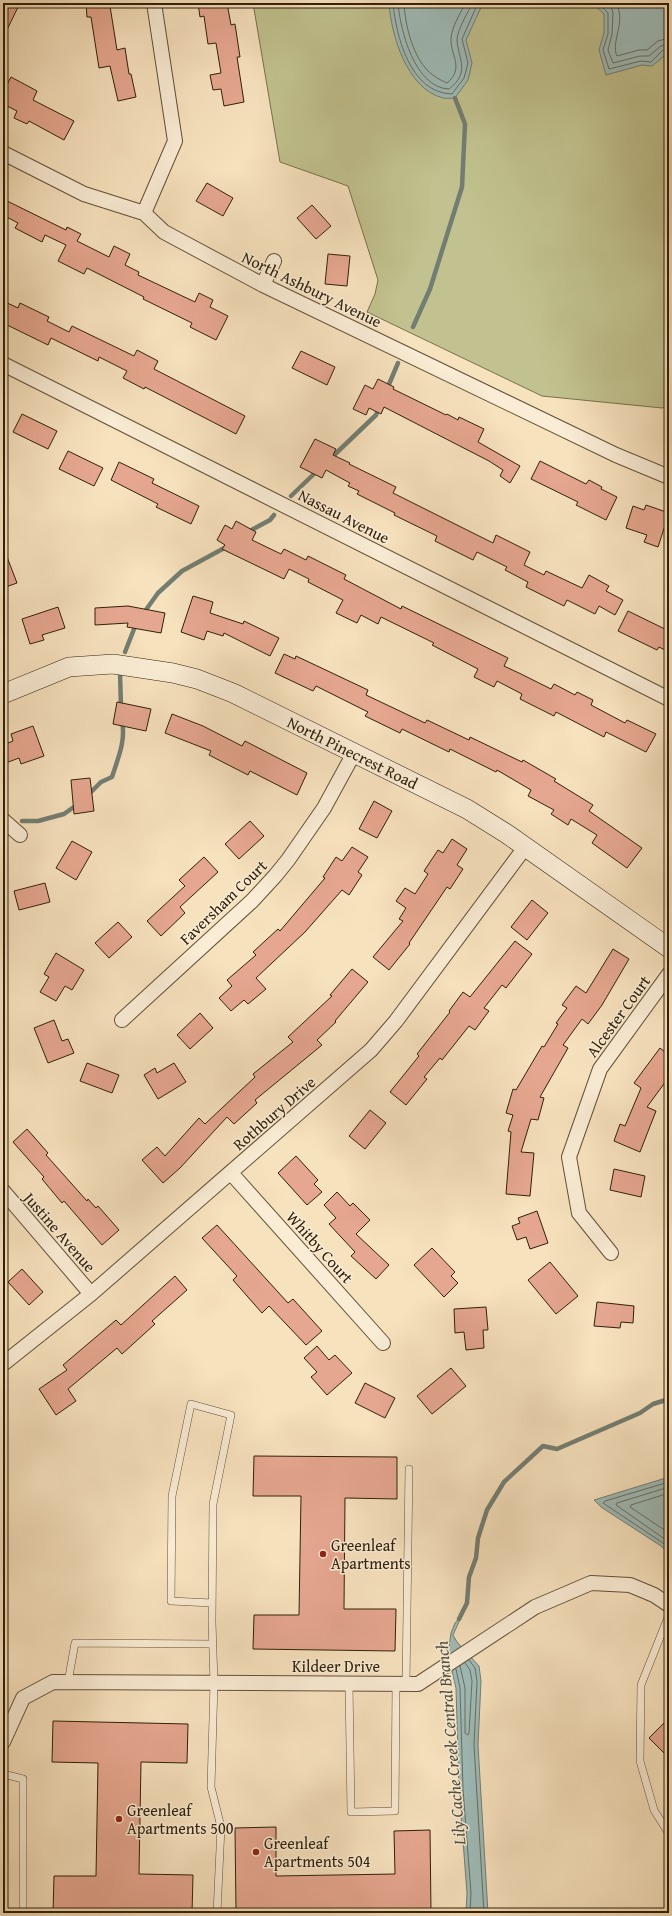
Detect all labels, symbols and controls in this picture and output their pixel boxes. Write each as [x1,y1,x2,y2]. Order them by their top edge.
street label: North Ashbury Avenue [238,245,386,333]
street label: Nassau Avenue [294,483,394,549]
street label: North Pinecrest Road [283,710,422,795]
street label: Faversham Court [174,854,272,950]
street label: Alcester Court [580,970,656,1062]
street label: Rothbury Drive [227,1070,321,1156]
street label: Justine Avenue [17,1185,102,1277]
street label: Whitby Court [281,1205,359,1289]
place label: Greenleaf Apartments [331,1533,411,1575]
marker: Greenleaf Apartments [318,1549,328,1559]
water label: Lily Cache Creek Central Branch [429,1639,471,1847]
street label: Kildeer Drive [292,1654,380,1678]
place label: Greenleaf Apartments 500 [127,1798,234,1840]
marker: Greenleaf Apartments 500 [114,1814,124,1824]
place label: Greenleaf Apartments 504 [264,1831,371,1873]
marker: Greenleaf Apartments 504 [251,1847,261,1857]

